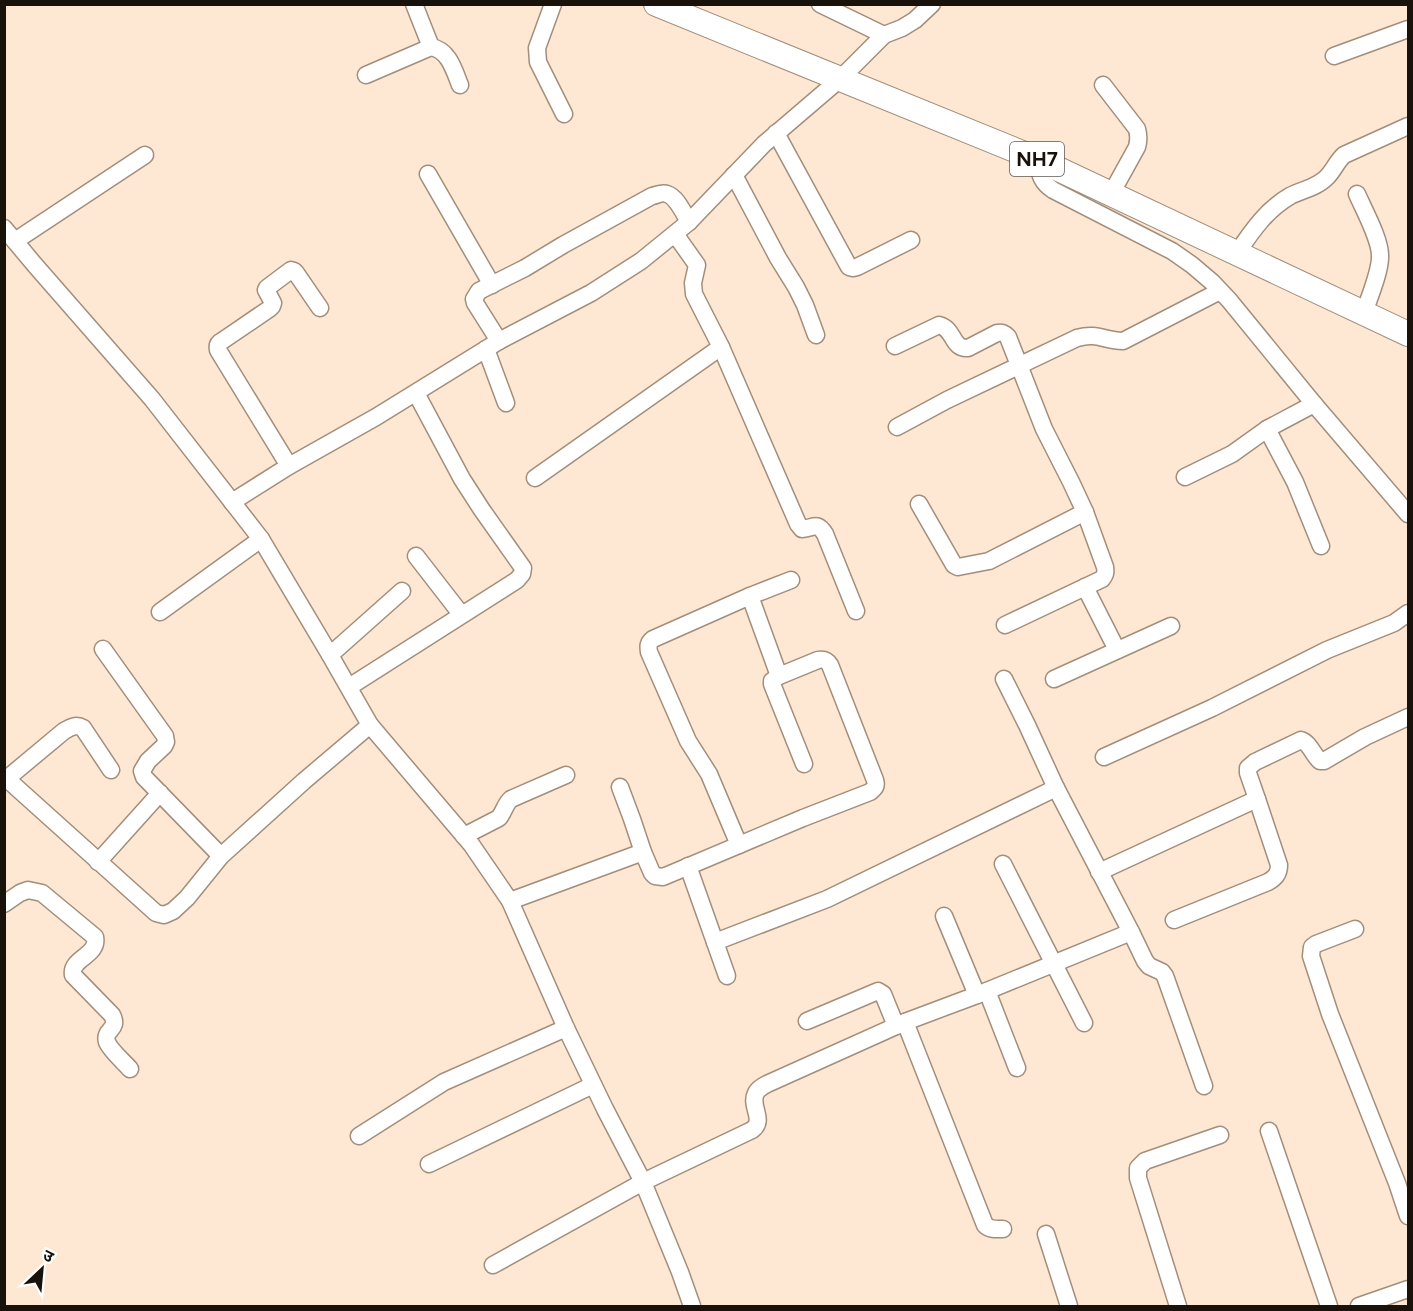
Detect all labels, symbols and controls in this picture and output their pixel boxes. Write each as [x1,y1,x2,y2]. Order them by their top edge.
road number: NH7 [1010,142,1064,176]
north arrow [12,1239,72,1299]
text: उ [40,1245,57,1267]

